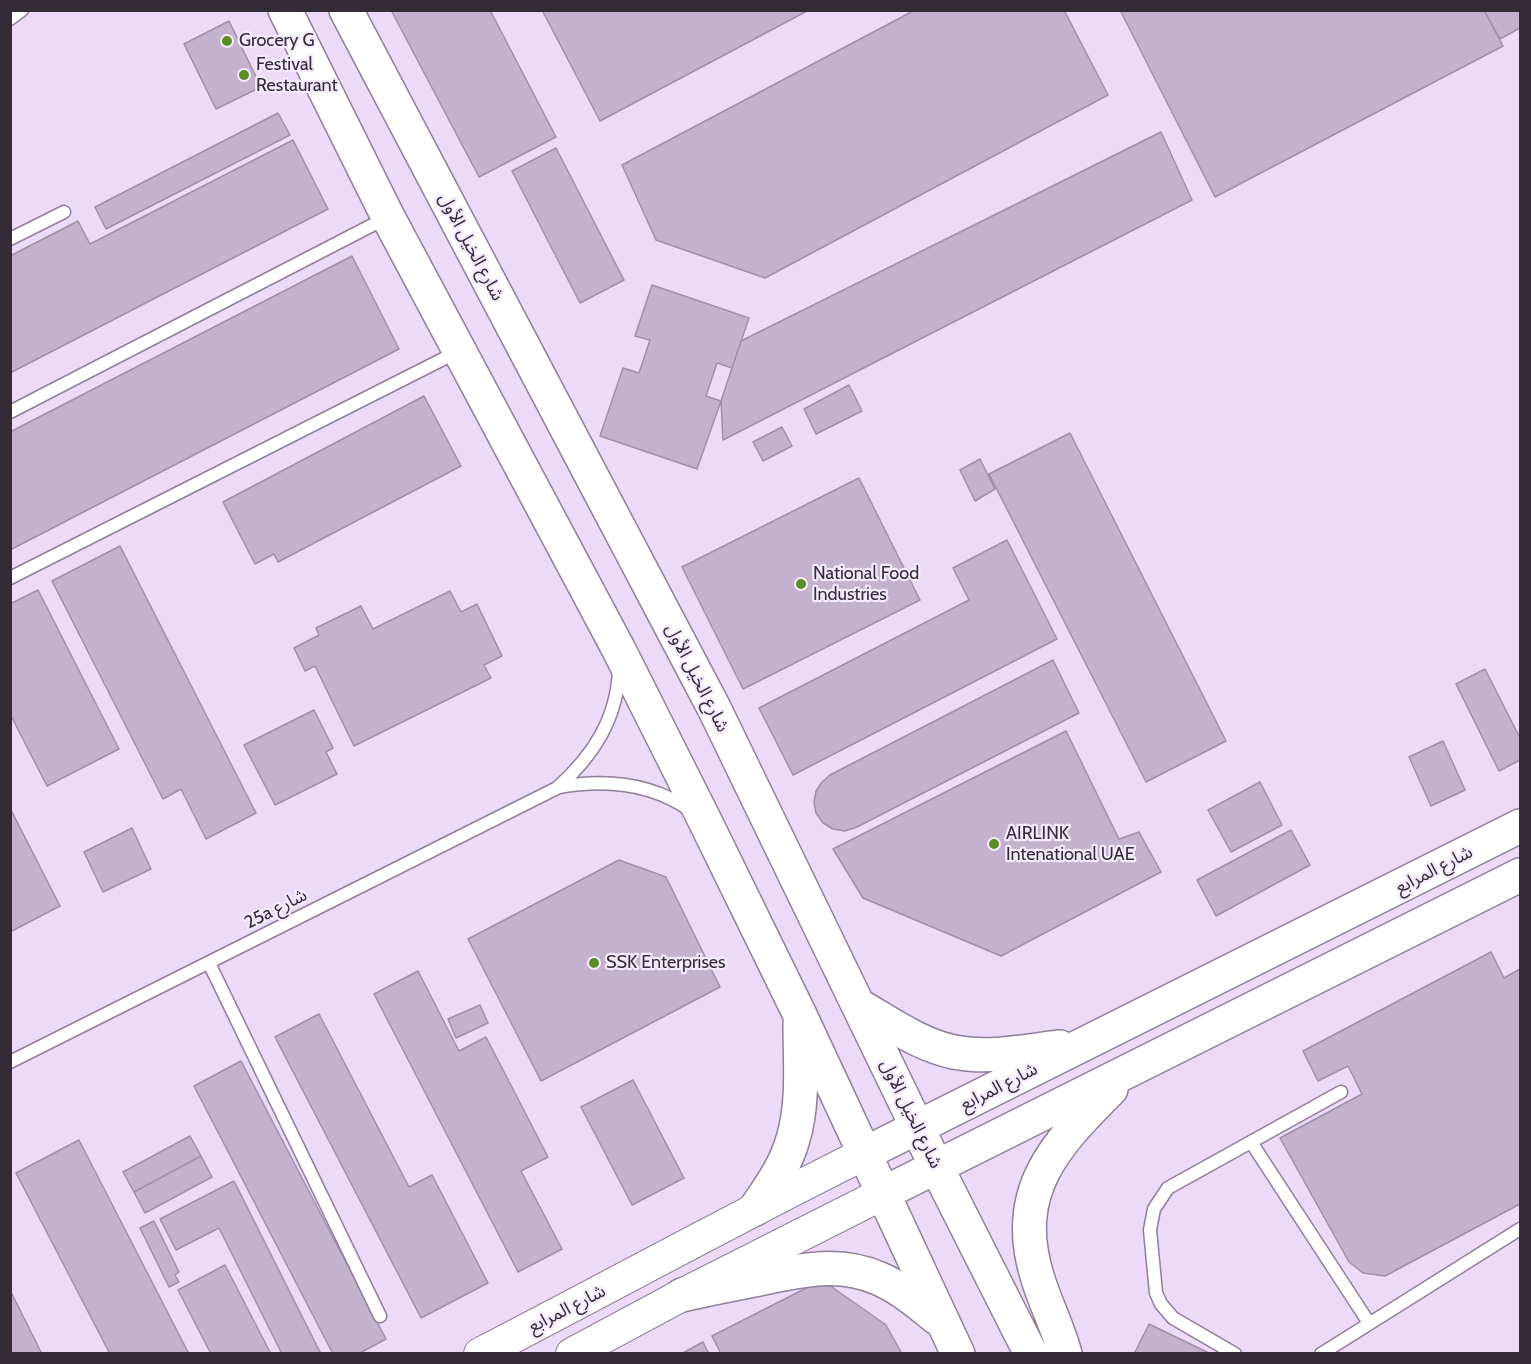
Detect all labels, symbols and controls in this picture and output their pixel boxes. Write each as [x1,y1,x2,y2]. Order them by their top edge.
place label: Grocery G [239,30,315,52]
marker: Grocery G [220,34,234,48]
place label: Festival Restaurant [256,54,338,97]
marker: Festival Restaurant [237,68,251,82]
street label: شارع الخيل الأول [434,189,508,305]
place label: National Food Industries [813,563,919,606]
marker: National Food Industries [794,577,808,591]
street label: شارع الخيل الأول [660,620,734,736]
place label: AIRLINK Intenational UAE [1006,823,1135,866]
marker: AIRLINK Intenational UAE [987,837,1001,851]
street label: شارع المرابع [1392,841,1476,899]
street label: 25a شارع [241,884,311,934]
place label: SSK Enterprises [606,952,726,974]
marker: SSK Enterprises [587,956,601,970]
street label: شارع الخيل الأول [875,1056,947,1172]
street label: شارع المرابع [957,1058,1041,1116]
street label: شارع المرابع [525,1280,609,1338]

